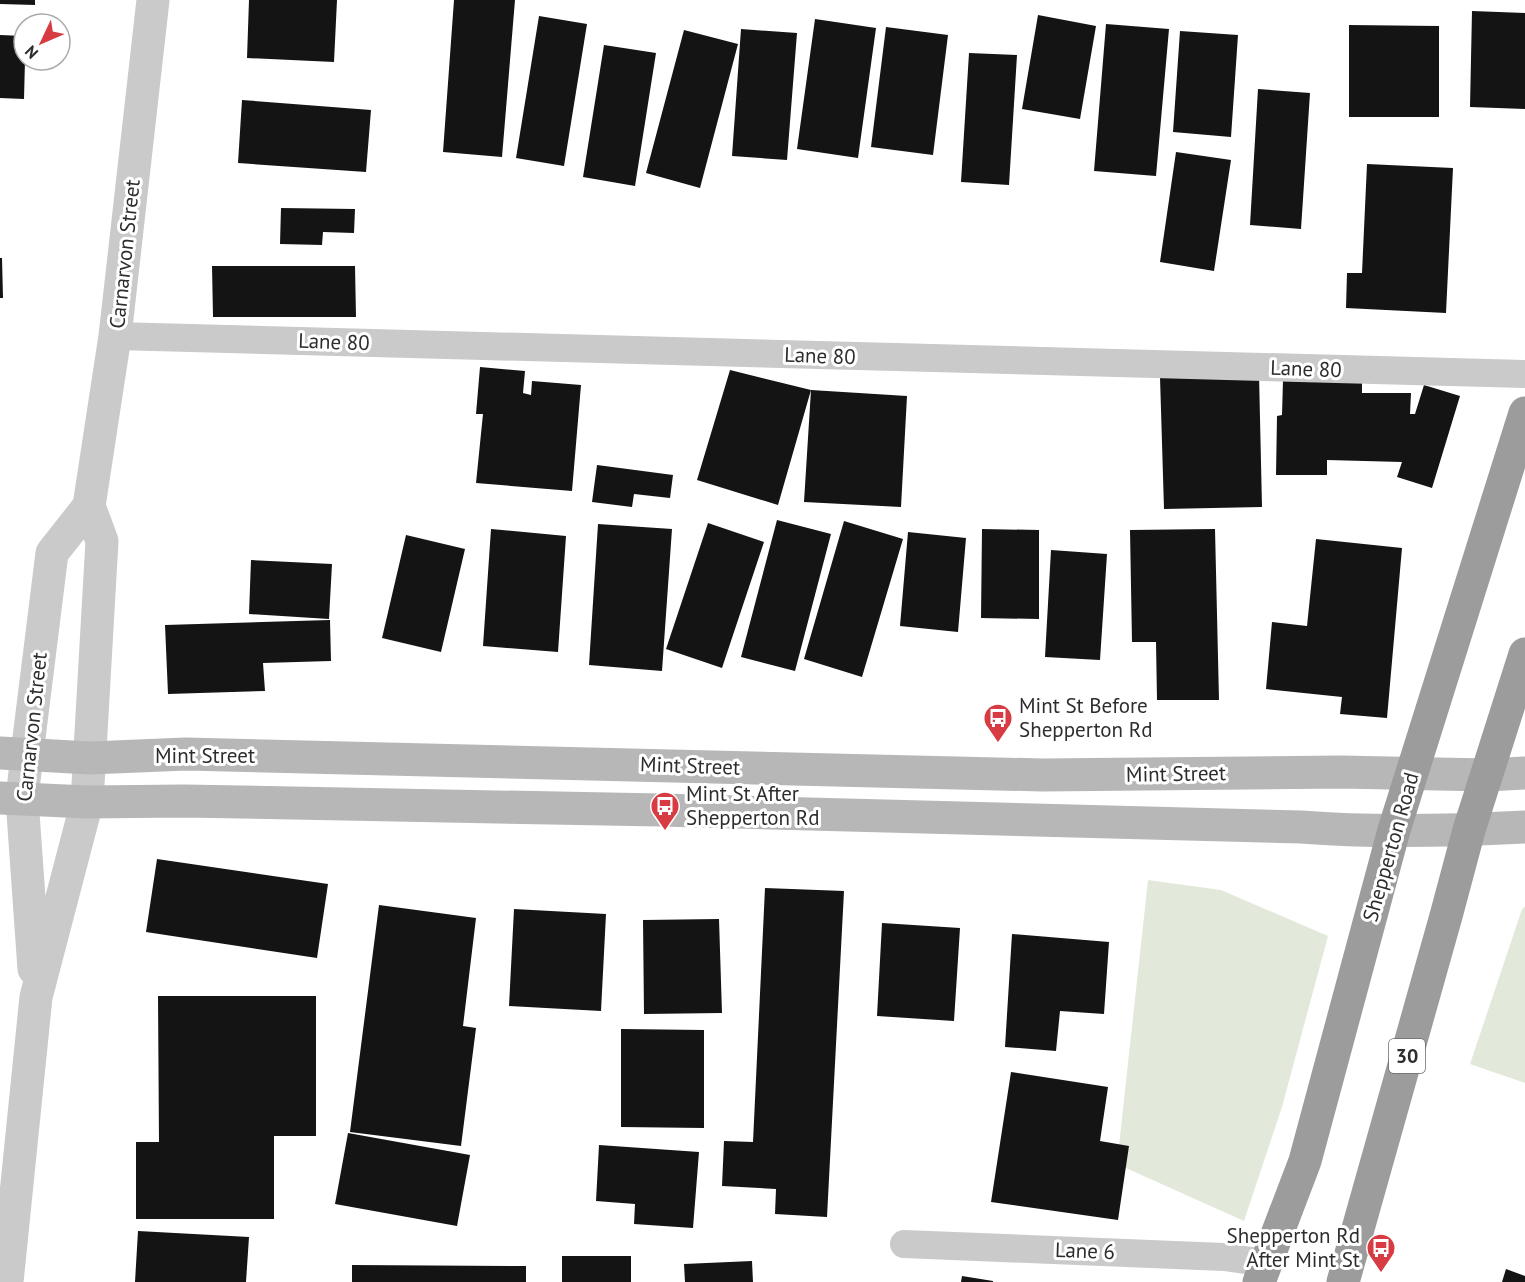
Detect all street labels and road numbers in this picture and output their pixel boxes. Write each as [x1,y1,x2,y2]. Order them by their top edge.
street label: Carnarvon Street [103,178,146,330]
street label: Lane 80 [298,327,370,356]
street label: Lane 80 [784,341,856,370]
street label: Lane 80 [1270,354,1342,383]
street label: Carnarvon Street [10,651,53,803]
street label: Mint Street [155,742,255,769]
street label: Mint Street [640,750,741,781]
street label: Mint Street [1126,759,1226,788]
street label: Shepperton Road [1356,769,1425,925]
road number: 30 [1389,1039,1425,1073]
street label: Lane 6 [1055,1236,1116,1265]

